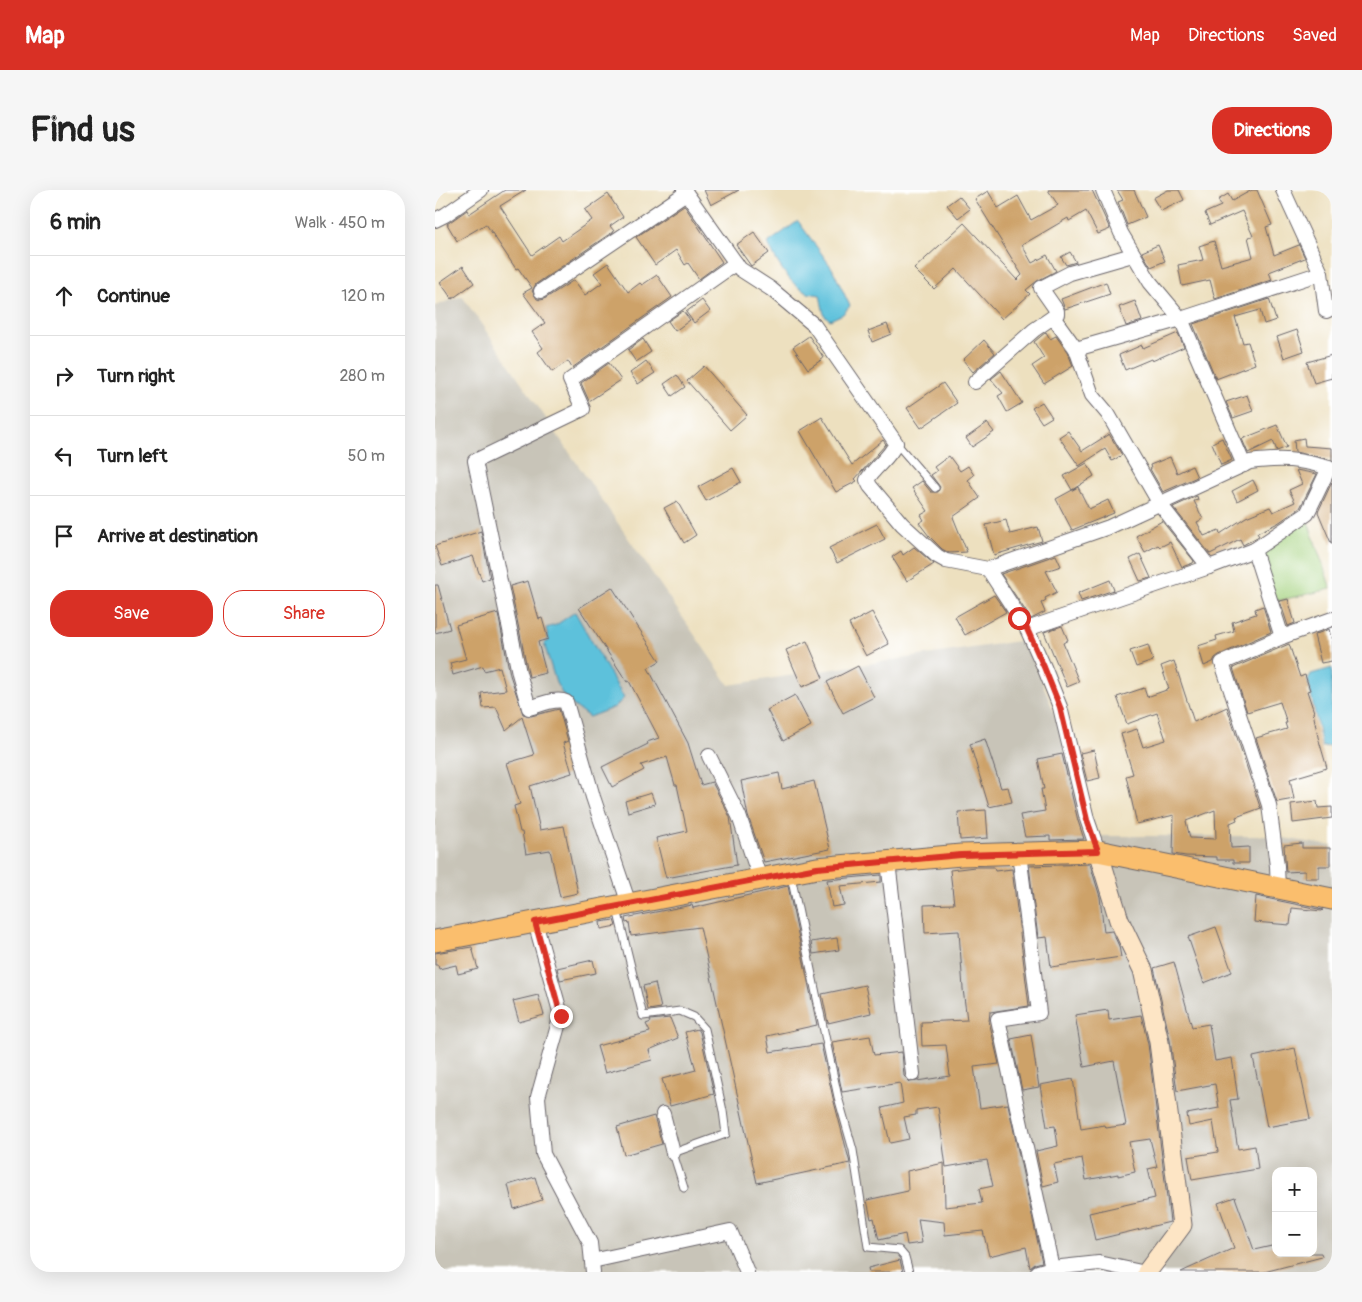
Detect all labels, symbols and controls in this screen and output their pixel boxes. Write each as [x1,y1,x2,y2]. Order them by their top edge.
text: Map [25,21,65,50]
text: Map [1130,24,1160,47]
text: Directions [1188,24,1264,47]
text: Saved [1292,24,1337,47]
button: Directions [1212,107,1332,154]
text: Find us [30,108,135,152]
text: 6 min [50,209,101,236]
text: Walk · 450 m [295,213,385,233]
icon: ahead [50,282,78,310]
text: Continue [97,284,170,308]
text: 120 m [341,286,385,306]
icon: right [50,362,78,390]
text: Turn right [97,364,175,388]
text: 280 m [339,366,385,386]
icon: left [50,442,78,470]
text: Turn left [97,444,167,468]
text: 50 m [348,446,385,466]
icon: arrive [50,522,78,550]
text: Arrive at destination [97,524,258,548]
button: Save [50,590,213,637]
button: Share [223,590,385,637]
route start [1008,607,1031,630]
route end [550,1005,573,1028]
map controls [1272,1167,1317,1257]
button: + [1272,1167,1317,1212]
button: − [1272,1212,1317,1257]

